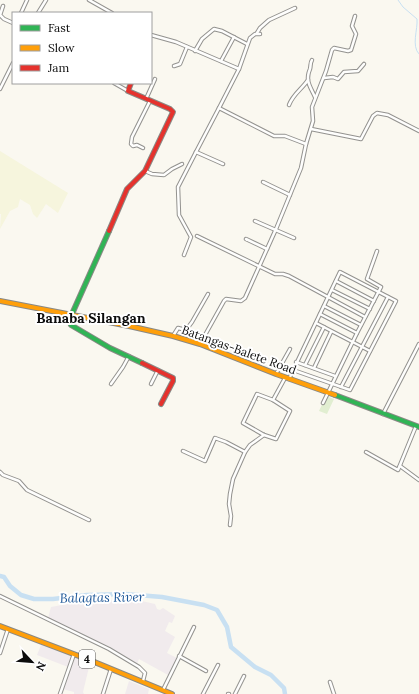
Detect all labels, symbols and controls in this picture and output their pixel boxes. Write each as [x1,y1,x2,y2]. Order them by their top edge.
legend [12,12,152,84]
text: Fast [48,20,71,35]
text: Slow [48,40,75,55]
text: Jam [47,60,69,75]
district label: Banaba Silangan [36,309,146,327]
street label: Batangas-Balete Road [180,322,299,377]
water label: Balagtas River [59,588,145,607]
north arrow [12,642,52,682]
road number: 4 [79,650,95,668]
text: N [33,659,49,674]

